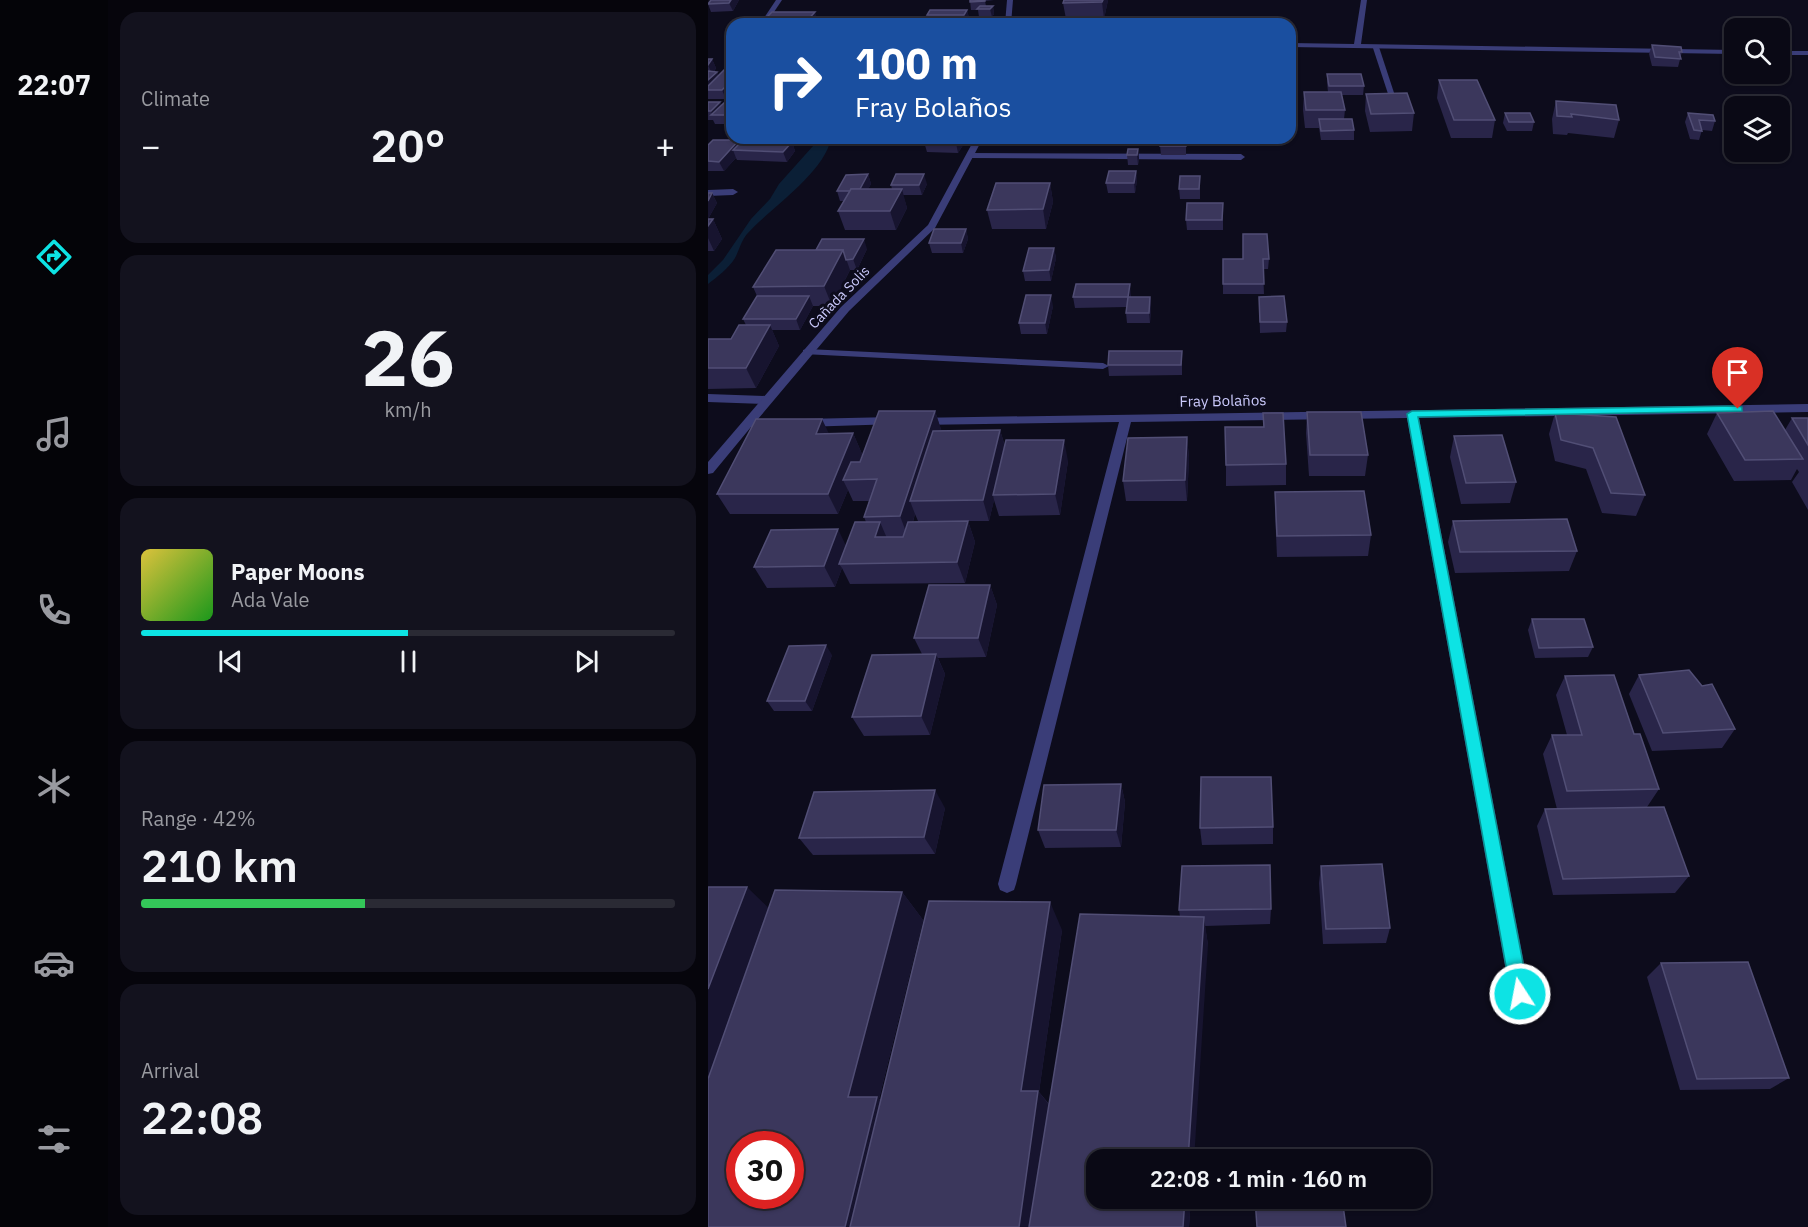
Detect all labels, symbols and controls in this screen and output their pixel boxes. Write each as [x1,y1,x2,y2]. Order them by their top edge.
map controls [1724,18,1790,162]
button: search [1724,18,1790,84]
text: 100 m [855,36,978,91]
icon: right [756,42,834,120]
text: 22:07 [17,67,91,102]
text: Climate [141,85,210,112]
text: Fray Bolaños [855,89,1012,124]
button: layers [1724,96,1790,162]
text: 20° [370,116,446,174]
text: − [141,124,161,167]
text: + [655,124,675,167]
icon: directions [33,236,75,278]
street label: Cañada Solis [805,262,874,332]
text: 26 [361,306,455,407]
pin [1712,347,1763,409]
icon: arrive [1721,356,1754,389]
street label: Fray Bolaños [1179,390,1267,411]
text: km/h [384,396,432,423]
icon: music [33,413,75,455]
text: Paper Moons [231,557,364,586]
text: Ada Vale [231,586,310,613]
icon: phone [33,589,75,631]
icon: previous [214,645,247,678]
icon: pause [392,645,425,678]
icon: next [570,645,603,678]
icon: climate [33,765,75,807]
text: Range · 42% [141,805,256,832]
text: 210 km [141,836,298,894]
icon: car [33,942,75,984]
position arrow [1488,962,1552,1026]
text: Arrival [141,1057,199,1084]
text: 22:08 [141,1088,263,1146]
icon: filters [33,1118,75,1160]
speed limit sign: 30 [726,1131,804,1209]
text: 22:08 · 1 min · 160 m [1150,1164,1367,1193]

